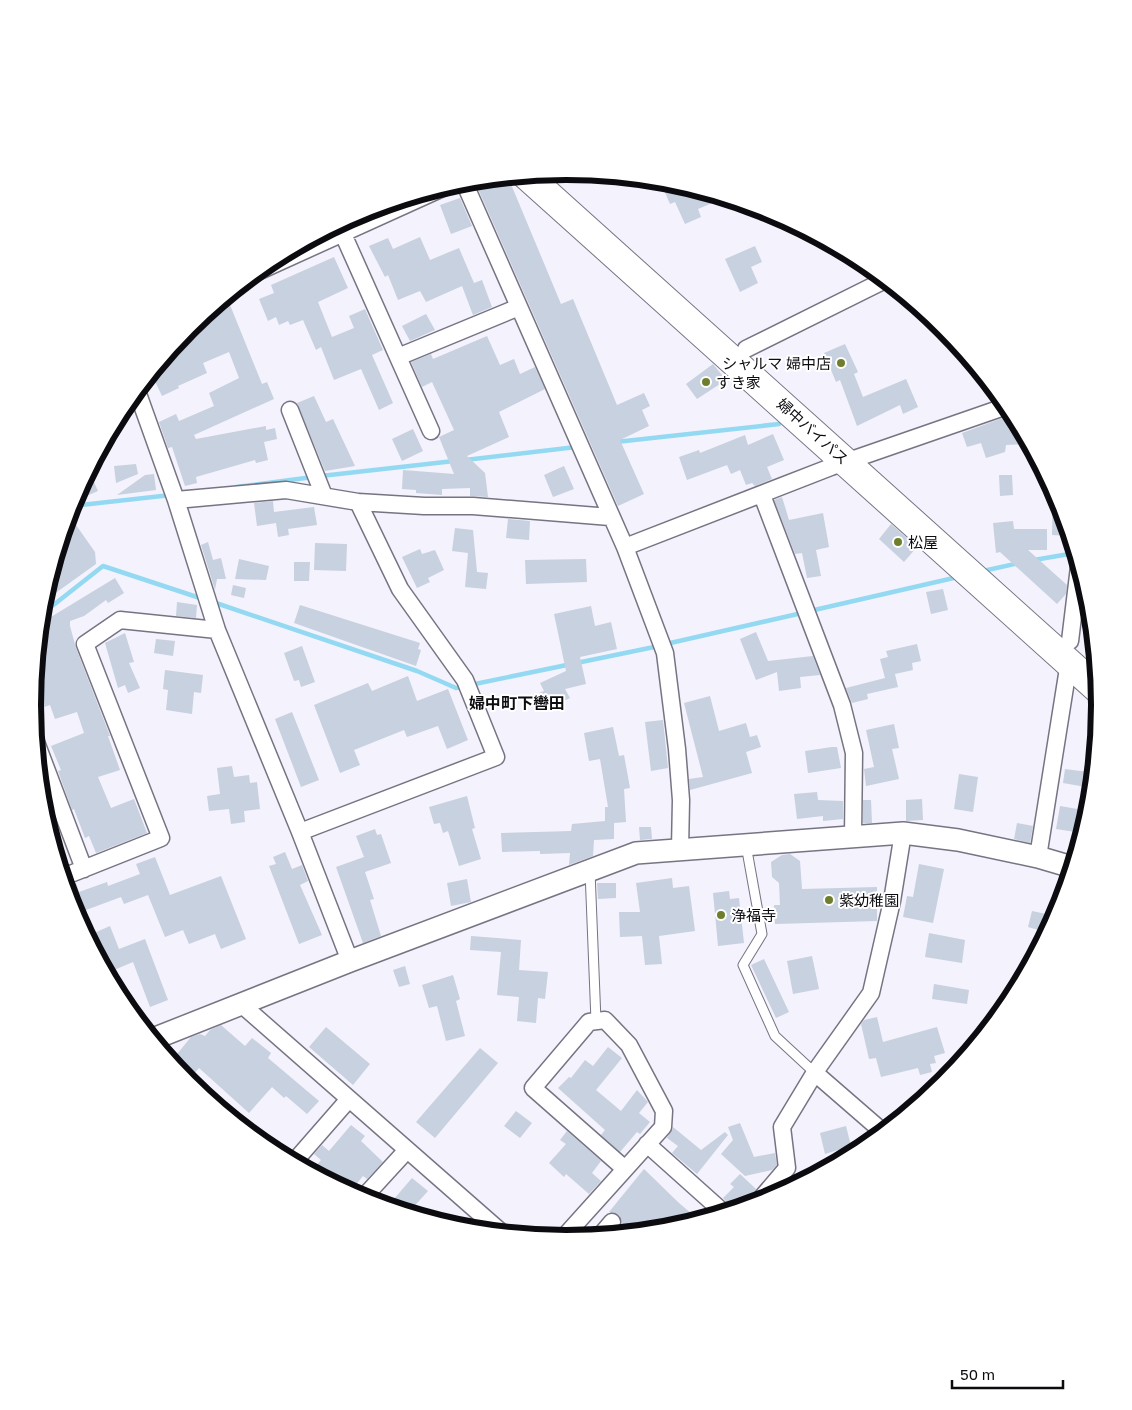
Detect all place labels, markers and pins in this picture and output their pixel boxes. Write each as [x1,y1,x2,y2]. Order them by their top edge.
place label: シャルマ 婦中店 [722,354,831,372]
marker: シャルマ 婦中店 [835,357,847,369]
place label: すき家 [716,373,761,391]
marker: すき家 [700,376,712,388]
place label: 松屋 [908,533,938,551]
marker: 松屋 [892,536,904,548]
place label: 紫幼稚園 [839,891,899,909]
marker: 紫幼稚園 [823,894,835,906]
place label: 浄福寺 [731,906,776,924]
marker: 浄福寺 [715,909,727,921]

